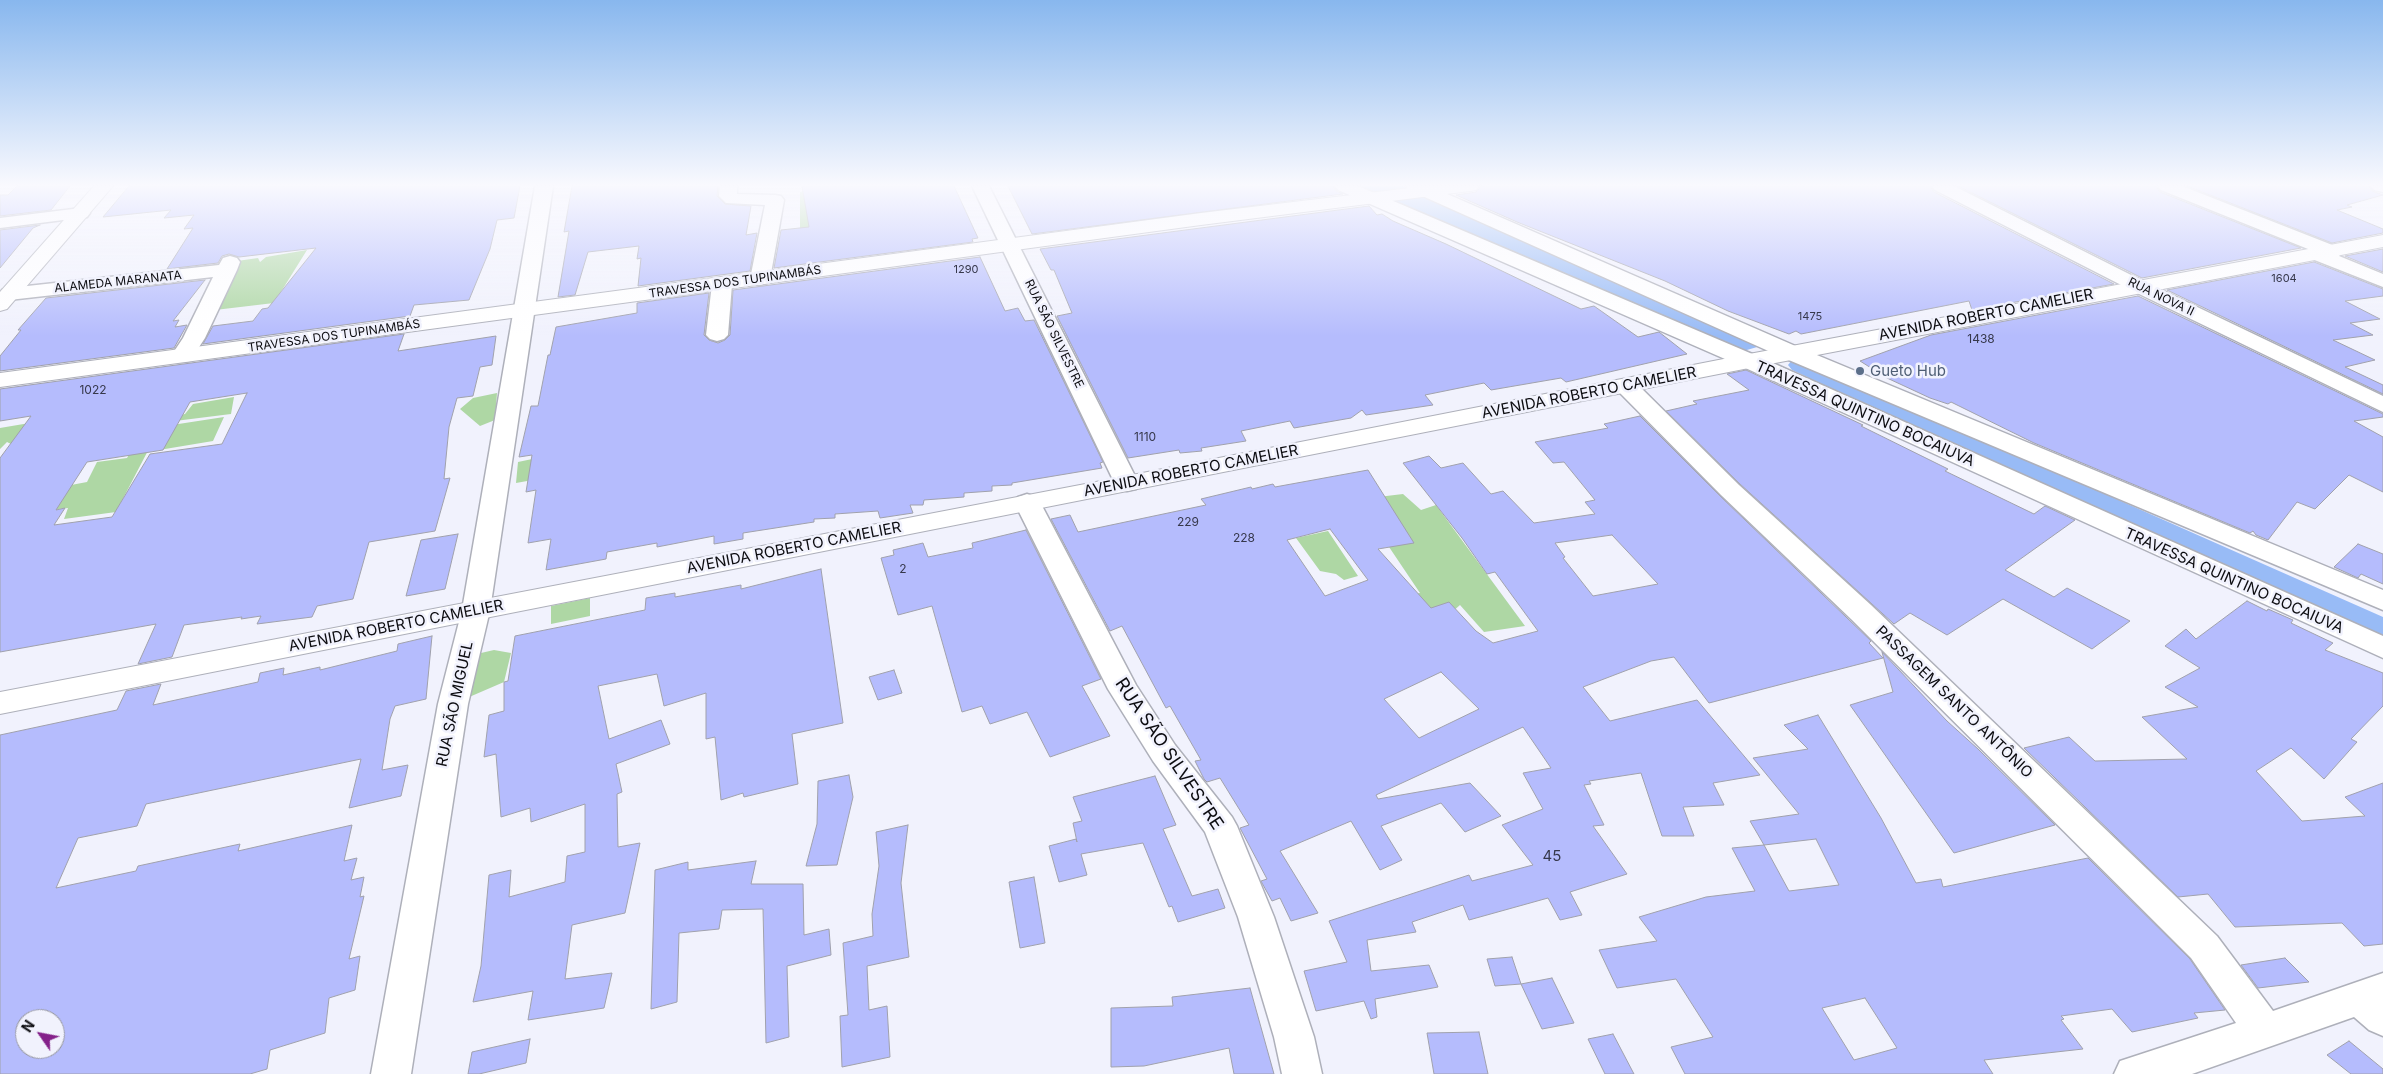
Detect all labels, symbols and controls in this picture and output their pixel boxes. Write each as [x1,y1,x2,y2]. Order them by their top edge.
street label: TRAVESSA DOS TUPINAMBÁS [648,263,822,301]
house number: 1290 [954,263,978,277]
street label: ALAMEDA MARANATA [54,268,182,296]
house number: 1604 [2271,272,2297,286]
street label: RUA NOVA II [2126,275,2196,319]
street label: RUA SÃO SILVESTRE [1021,277,1087,391]
street label: AVENIDA ROBERTO CAMELIER [1877,285,2095,345]
house number: 1475 [1798,310,1822,324]
street label: TRAVESSA DOS TUPINAMBÁS [247,317,421,355]
house number: 1438 [1967,332,1995,346]
street label: TRAVESSA QUINTINO BOCAIUVA [1753,357,1977,471]
place label: Gueto Hub [1870,362,1946,380]
street label: AVENIDA ROBERTO CAMELIER [1480,363,1698,423]
marker: Gueto Hub [1854,365,1866,377]
house number: 1022 [79,383,107,397]
house number: 1110 [1134,430,1156,444]
street label: AVENIDA ROBERTO CAMELIER [1082,441,1300,501]
house number: 229 [1177,515,1199,529]
street label: AVENIDA ROBERTO CAMELIER [685,518,903,578]
street label: TRAVESSA QUINTINO BOCAIUVA [2122,524,2346,638]
house number: 228 [1233,531,1255,545]
house number: 2 [899,562,907,576]
street label: AVENIDA ROBERTO CAMELIER [287,596,505,656]
street label: PASSAGEM SANTO ANTÔNIO [1872,622,2036,782]
street label: RUA SÃO MIGUEL [433,640,477,768]
street label: RUA SÃO SILVESTRE [1110,674,1228,834]
house number: 45 [1543,847,1561,865]
north arrow [15,1009,65,1059]
text: N [18,1017,38,1035]

